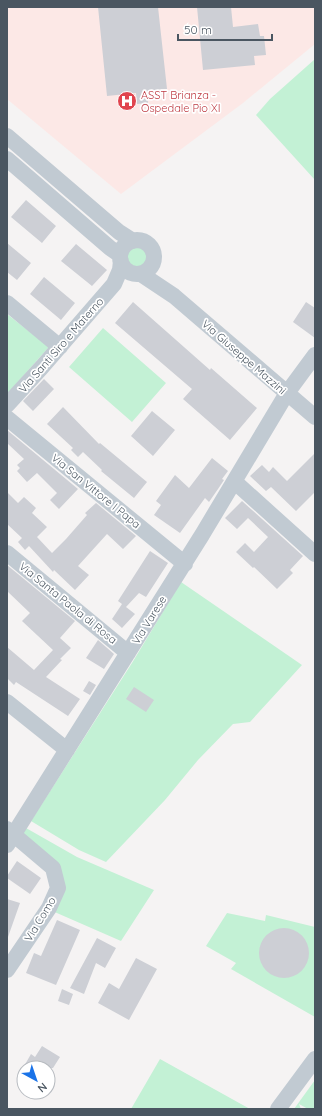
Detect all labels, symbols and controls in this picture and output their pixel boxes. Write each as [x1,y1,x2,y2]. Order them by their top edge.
scale bar [178,16,272,42]
text: 50 m [184,22,212,37]
place label: ASST Brianza - Ospedale Pio XI [141,88,220,115]
hospital icon: ASST Brianza - Ospedale Pio XI [116,90,138,112]
street label: Via Santi Siro e Materno [16,294,107,396]
street label: Via Giuseppe Mazzini [199,317,289,397]
street label: Via San Vittore I Papa [49,451,143,531]
street label: Via Santa Paola di Rosa [16,559,120,647]
street label: Via Varese [129,593,169,647]
street label: Via Como [21,894,59,944]
north arrow [16,1060,56,1100]
text: N [35,1080,50,1096]

